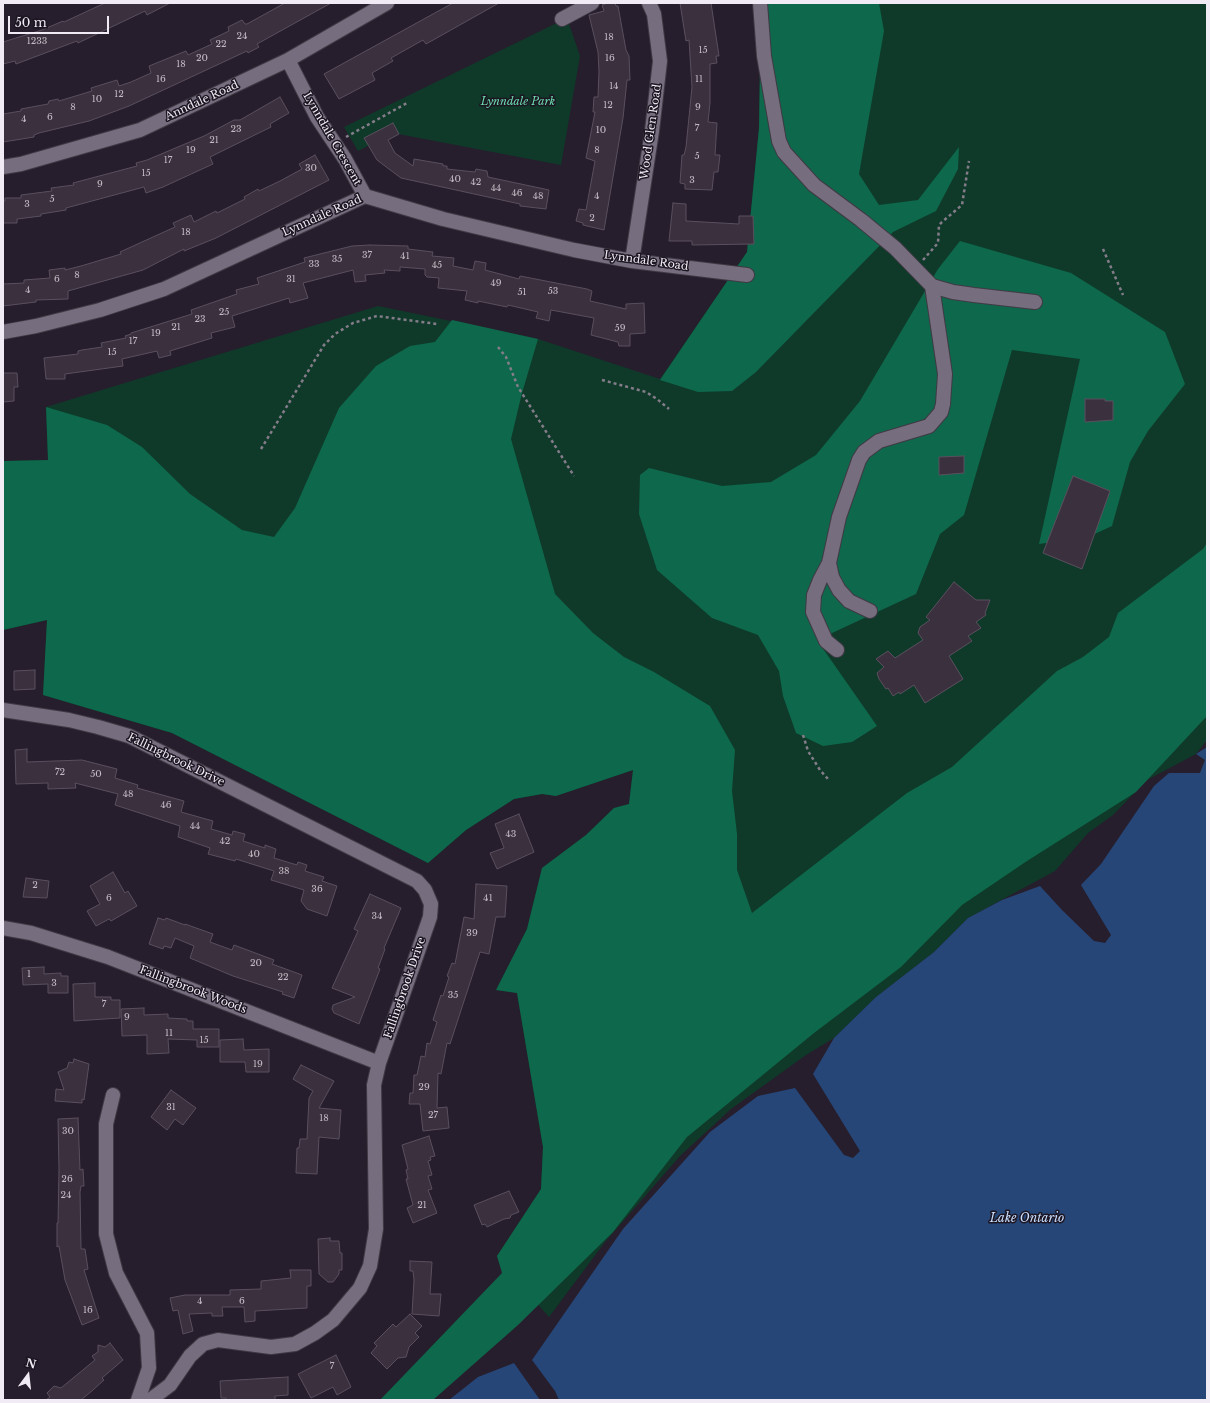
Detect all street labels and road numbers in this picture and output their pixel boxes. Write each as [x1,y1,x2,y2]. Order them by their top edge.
street label: Anndale Road [163,78,241,124]
street label: Wood Glen Road [638,83,664,181]
street label: Lynndale Crescent [300,90,364,188]
street label: Lynndale Road [280,193,364,239]
street label: Lynndale Road [603,249,689,273]
street label: Fallingbrook Drive [125,731,227,789]
street label: Fallingbrook Drive [381,936,429,1040]
street label: Fallingbrook Woods [138,963,248,1017]

